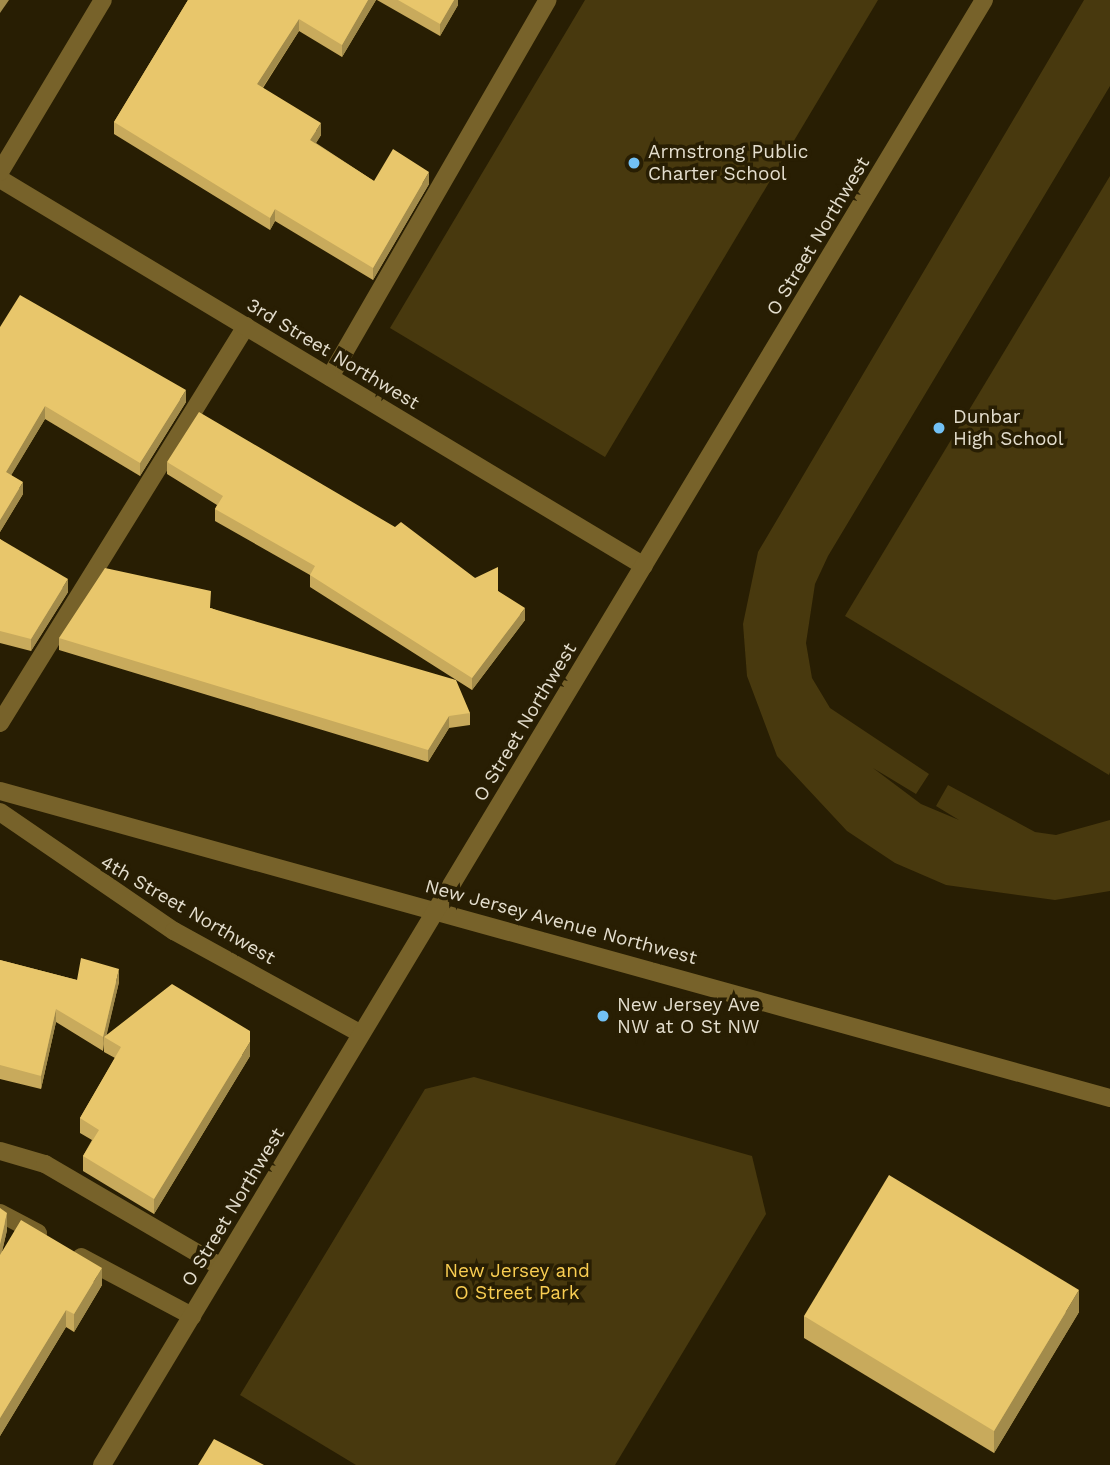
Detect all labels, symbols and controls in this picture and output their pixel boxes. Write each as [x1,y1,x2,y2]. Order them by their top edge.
place label: Armstrong Public Charter School [648,141,808,185]
street label: O Street Northwest [762,153,874,319]
marker: Armstrong Public Charter School [626,155,642,171]
street label: 3rd Street Northwest [243,293,423,415]
place label: Dunbar High School [953,406,1064,450]
marker: Dunbar High School [931,420,947,436]
street label: O Street Northwest [469,639,581,805]
street label: 4th Street Northwest [97,851,279,969]
street label: New Jersey Avenue Northwest [421,874,701,970]
place label: New Jersey Ave NW at O St NW [617,994,762,1038]
marker: New Jersey Ave NW at O St NW [595,1008,611,1024]
street label: O Street Northwest [177,1124,289,1290]
park label: New Jersey and O Street Park [443,1260,591,1304]

